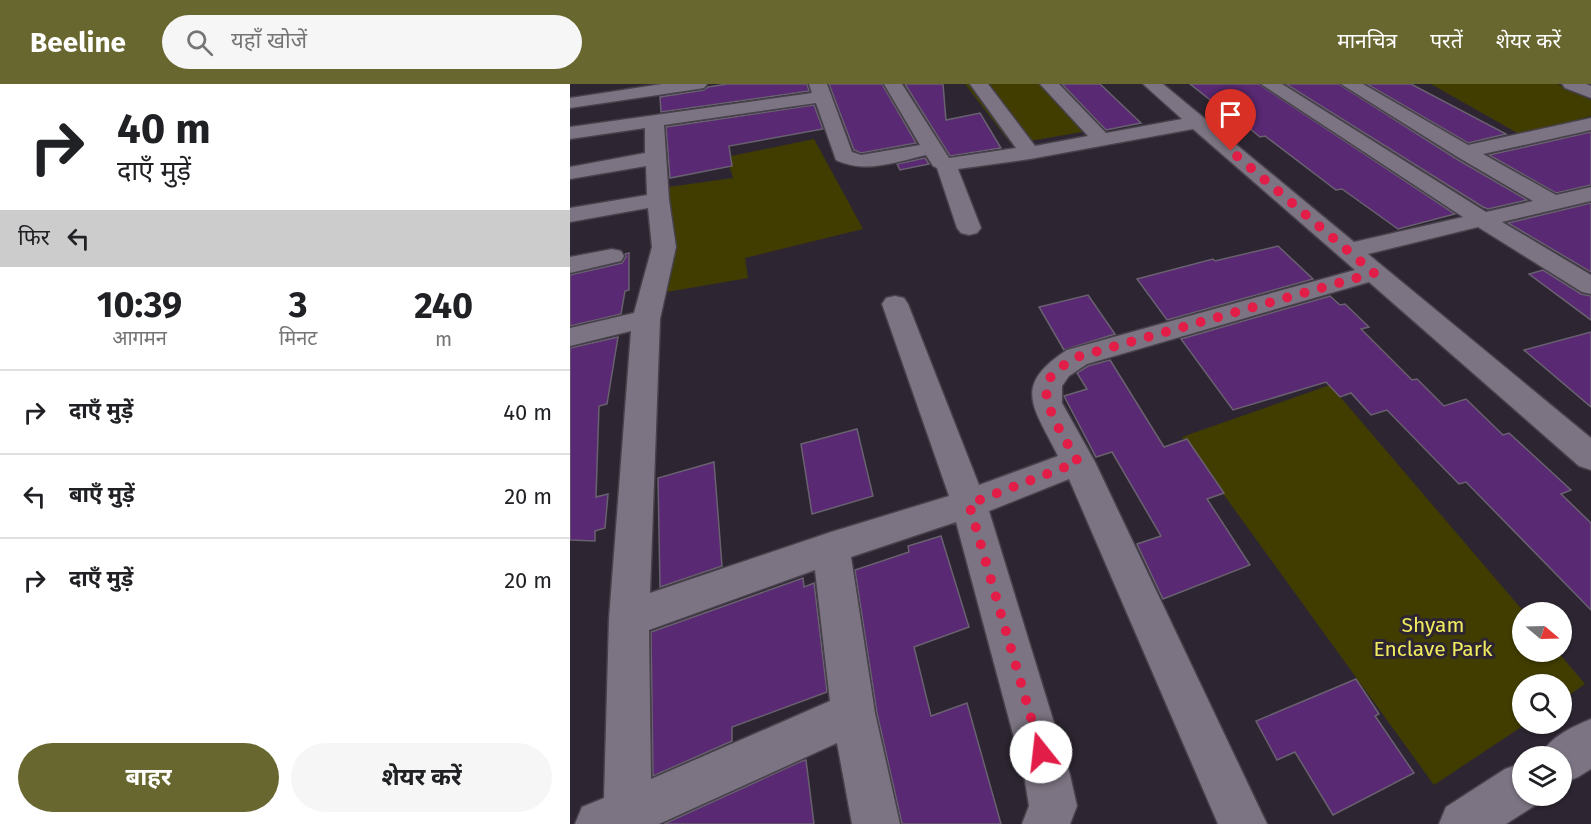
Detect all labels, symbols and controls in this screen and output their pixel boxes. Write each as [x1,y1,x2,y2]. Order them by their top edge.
search box [162,15,582,69]
text: Beeline [30,26,126,59]
icon: search [183,26,216,59]
text: यहाँ खोजें [231,27,307,54]
text: मानचित्र [1337,28,1397,54]
text: परतें [1430,28,1463,54]
text: शेयर करें [1496,28,1561,54]
pin [1205,89,1256,151]
icon: arrive [1214,98,1247,131]
text: 40 m [117,104,211,154]
icon: right [18,108,96,186]
text: दाएँ मुड़ें [117,155,191,187]
icon: left [62,222,95,255]
text: फिर [18,224,50,251]
text: 10:39 [97,283,182,327]
text: 3 [289,283,308,327]
text: 240 [414,284,473,328]
text: आगमन [112,326,167,350]
text: मिनट [279,326,317,350]
text: m [435,327,452,351]
icon: right [18,396,51,429]
text: दाएँ मुड़ें [69,397,133,424]
text: 40 m [503,399,552,426]
icon: left [18,480,51,513]
text: बाएँ मुड़ें [69,481,135,508]
text: 20 m [504,483,552,510]
icon: right [18,564,51,597]
text: दाएँ मुड़ें [69,565,133,592]
text: 20 m [504,567,552,594]
north arrow [1512,602,1572,662]
map controls [1512,602,1572,806]
park label: Shyam Enclave Park [1373,612,1493,662]
button: search [1512,674,1572,734]
position arrow [1009,720,1073,784]
button: बाहर [18,743,279,812]
button: शेयर करें [291,743,552,812]
button: layers [1512,746,1572,806]

